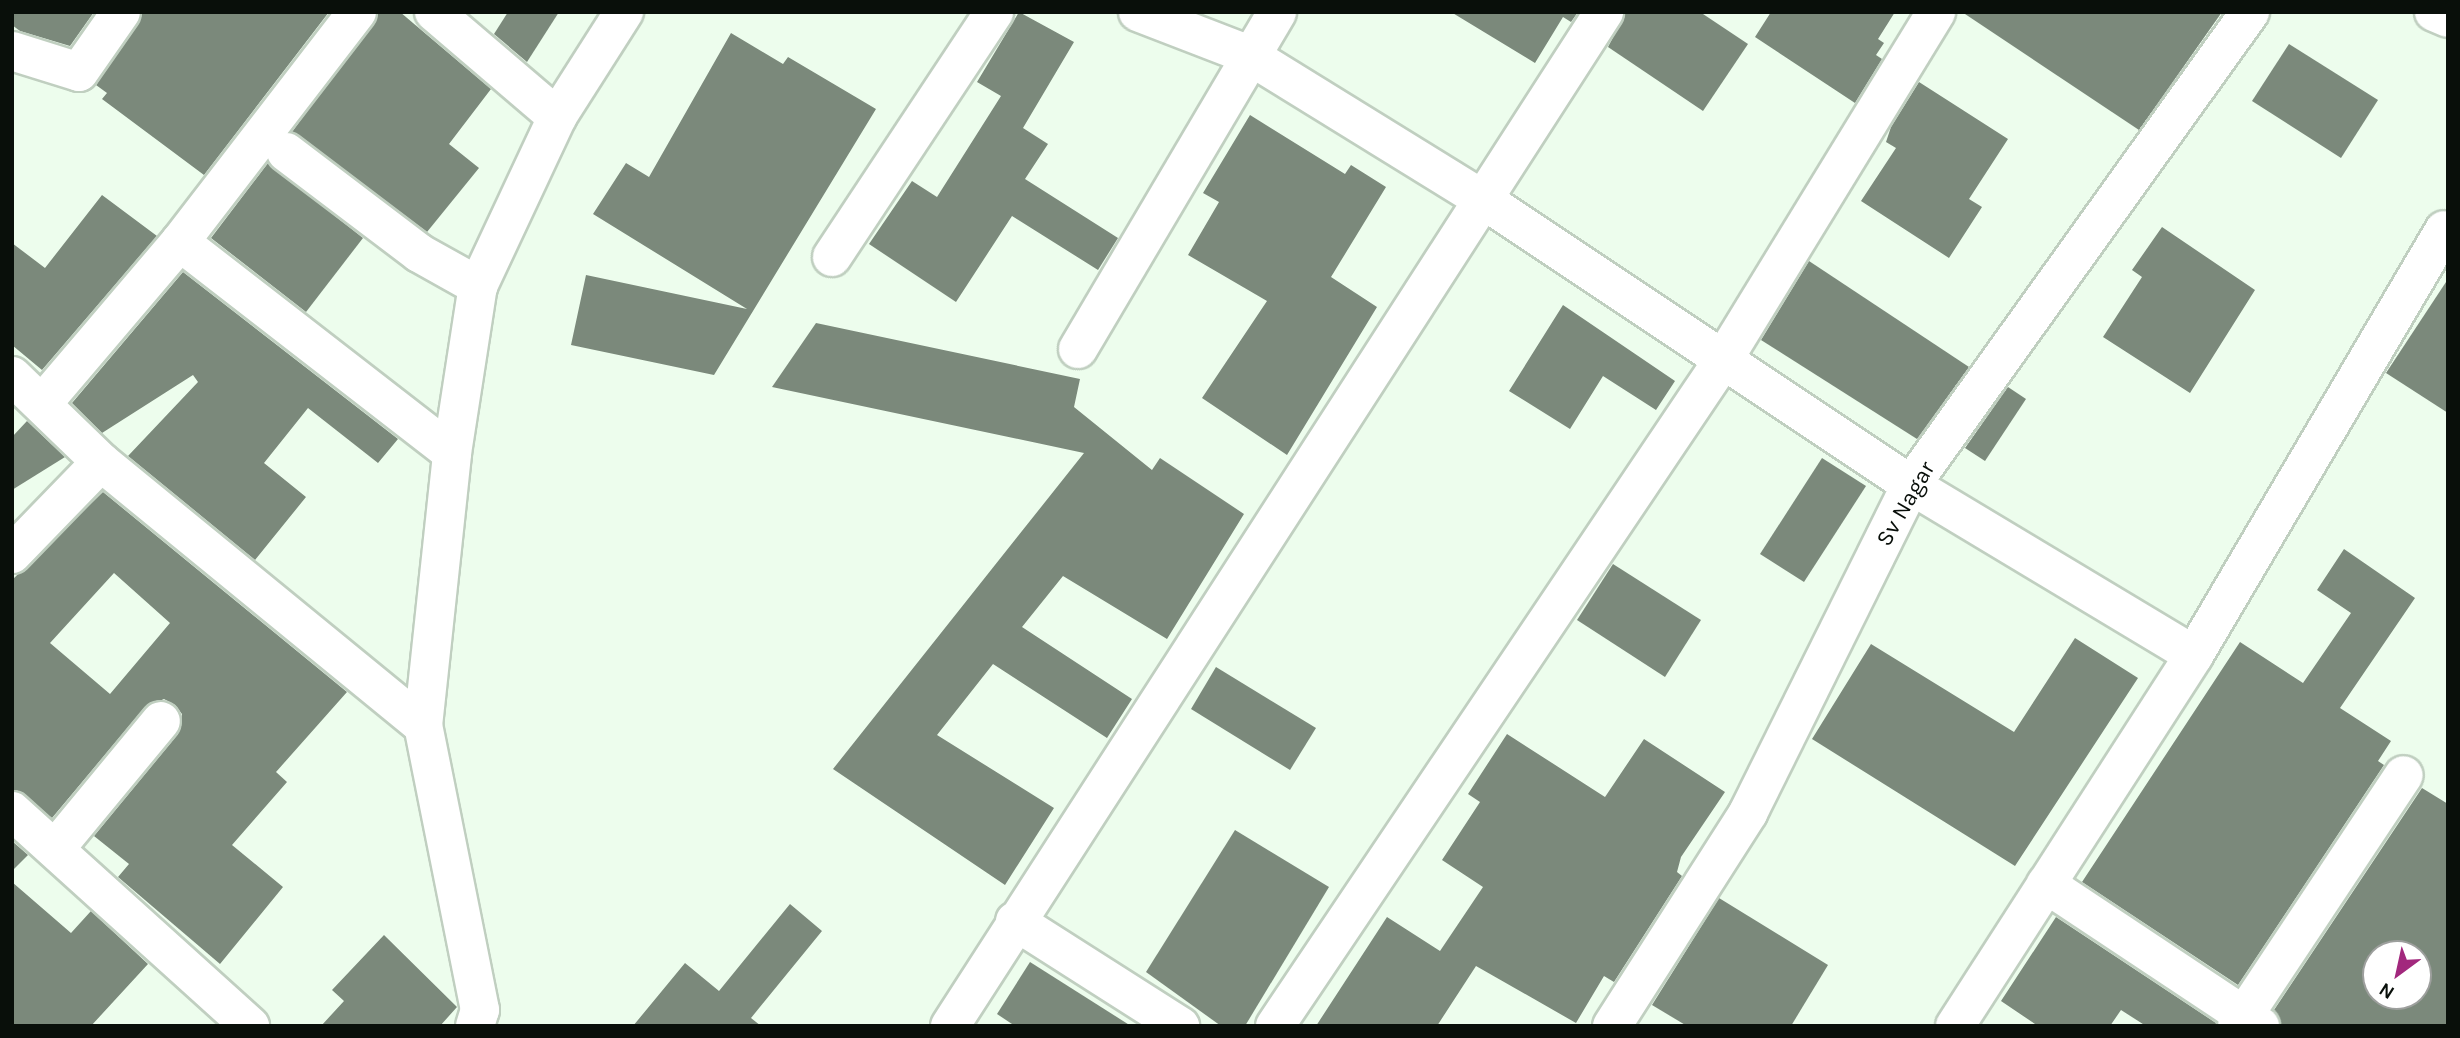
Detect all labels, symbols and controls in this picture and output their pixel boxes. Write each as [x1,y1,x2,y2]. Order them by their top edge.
street label: Sv Nagar [1871,457,1941,551]
north arrow [2362,940,2432,1010]
text: N [2375,978,2398,1004]

